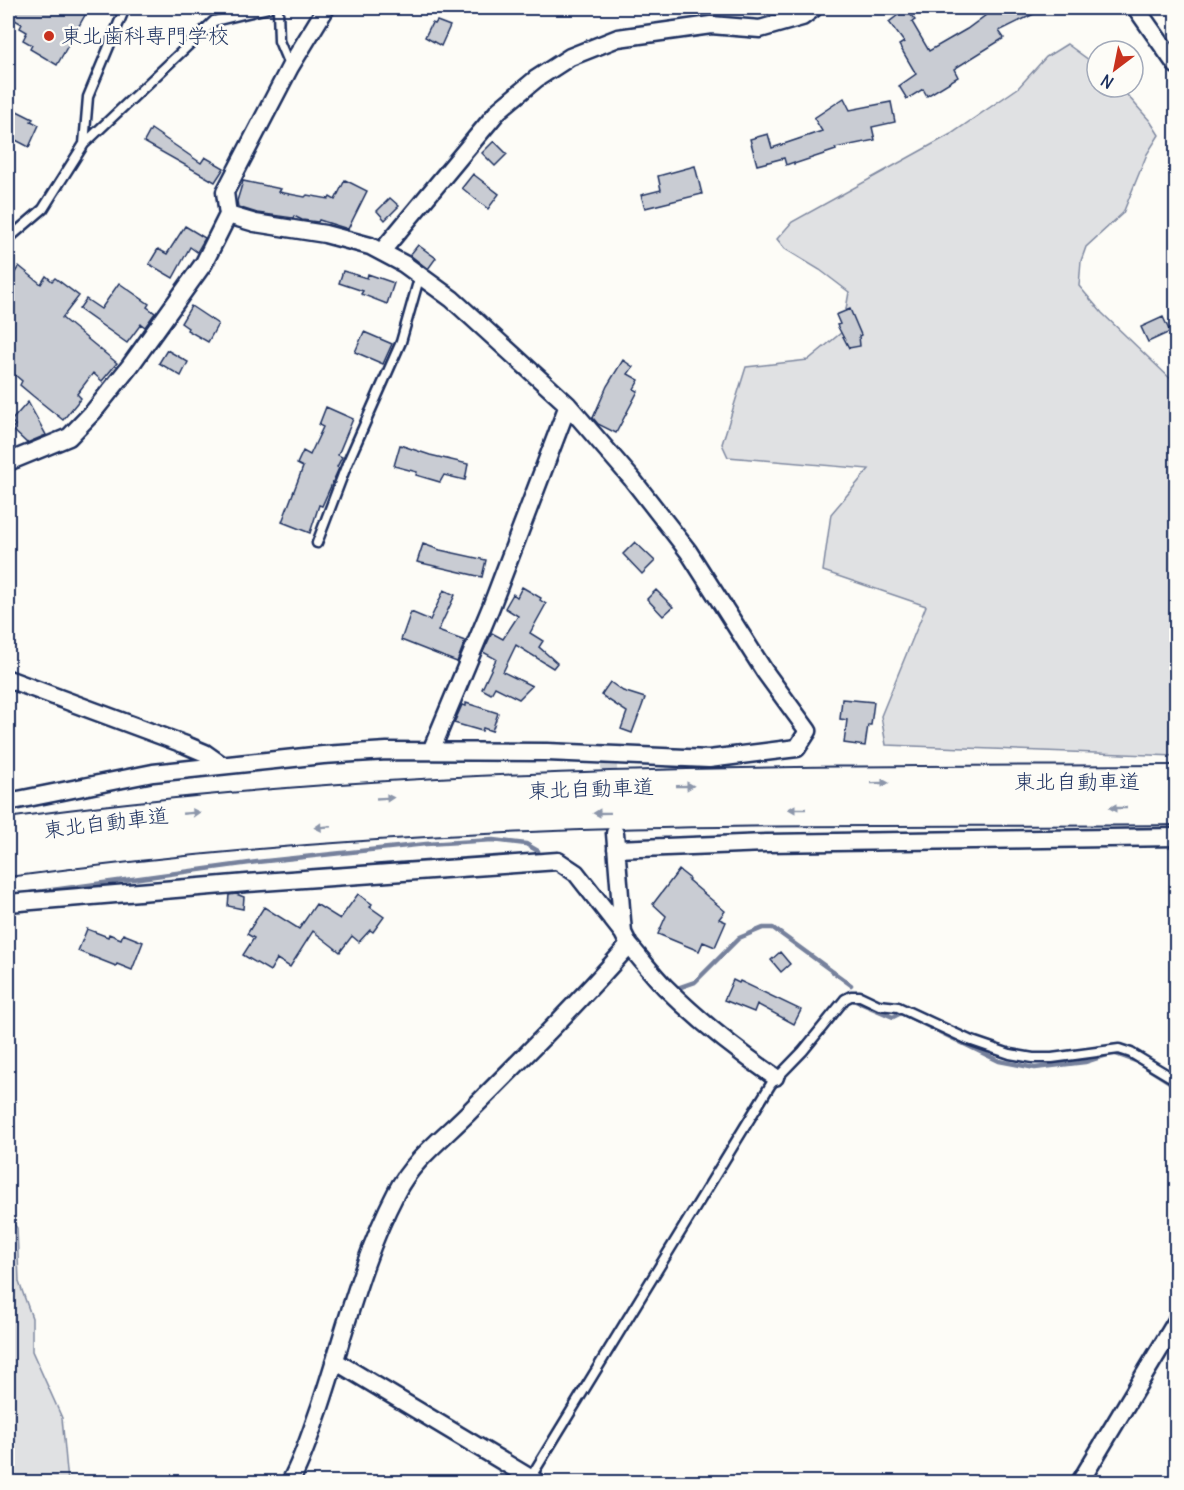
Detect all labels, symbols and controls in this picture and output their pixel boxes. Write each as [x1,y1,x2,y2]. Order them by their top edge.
place label: 東北歯科専門学校 [61,22,229,49]
marker: 東北歯科専門学校 [42,29,56,43]
north arrow [1085,39,1145,99]
text: N [1097,70,1117,93]
street label: 東北自動車道 [1014,768,1140,795]
street label: 東北自動車道 [528,773,654,804]
one-way arrow [870,778,889,788]
one-way arrow [675,781,694,791]
one-way arrow [376,793,395,802]
street label: 東北自動車道 [42,801,170,844]
one-way arrow [1109,803,1128,813]
one-way arrow [788,804,807,814]
one-way arrow [181,808,200,818]
one-way arrow [593,808,612,818]
one-way arrow [314,822,333,832]

